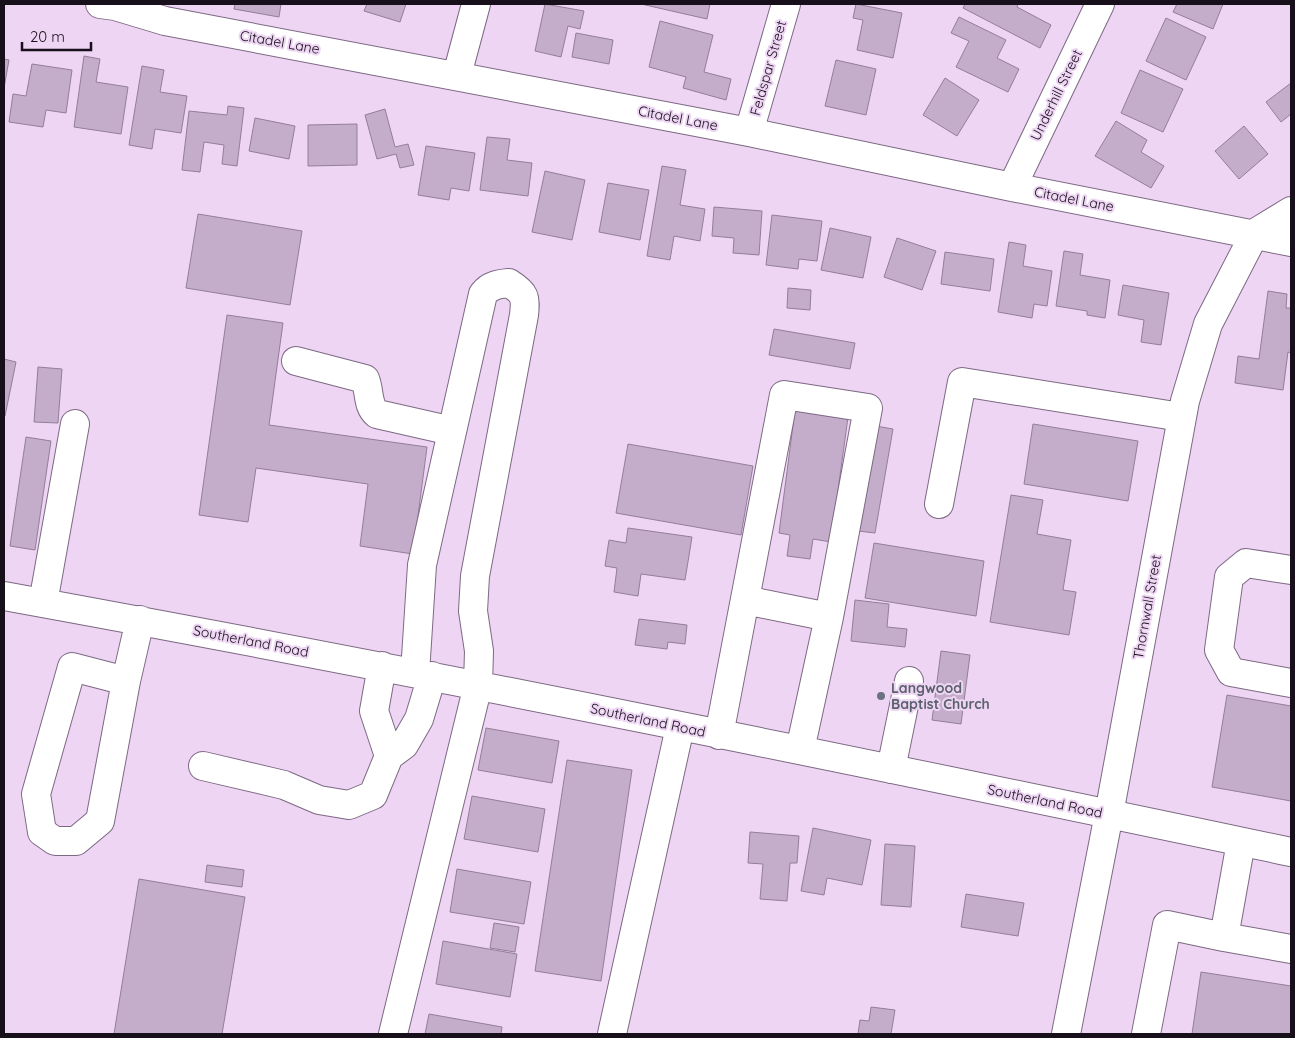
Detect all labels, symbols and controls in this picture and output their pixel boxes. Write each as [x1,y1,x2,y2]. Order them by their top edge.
street label: Feldspar Street [746,18,790,118]
scale bar [22,20,91,52]
street label: Citadel Lane [239,26,321,58]
text: 20 m [30,27,65,46]
street label: Underhill Street [1026,46,1086,144]
street label: Citadel Lane [637,101,719,135]
street label: Citadel Lane [1033,182,1115,216]
street label: Thornwall Street [1129,553,1165,661]
street label: Southerland Road [192,621,310,661]
place label: Langwood Baptist Church [891,679,990,713]
marker: Langwood Baptist Church [875,690,887,702]
street label: Southerland Road [589,699,707,741]
street label: Southerland Road [986,780,1104,822]

